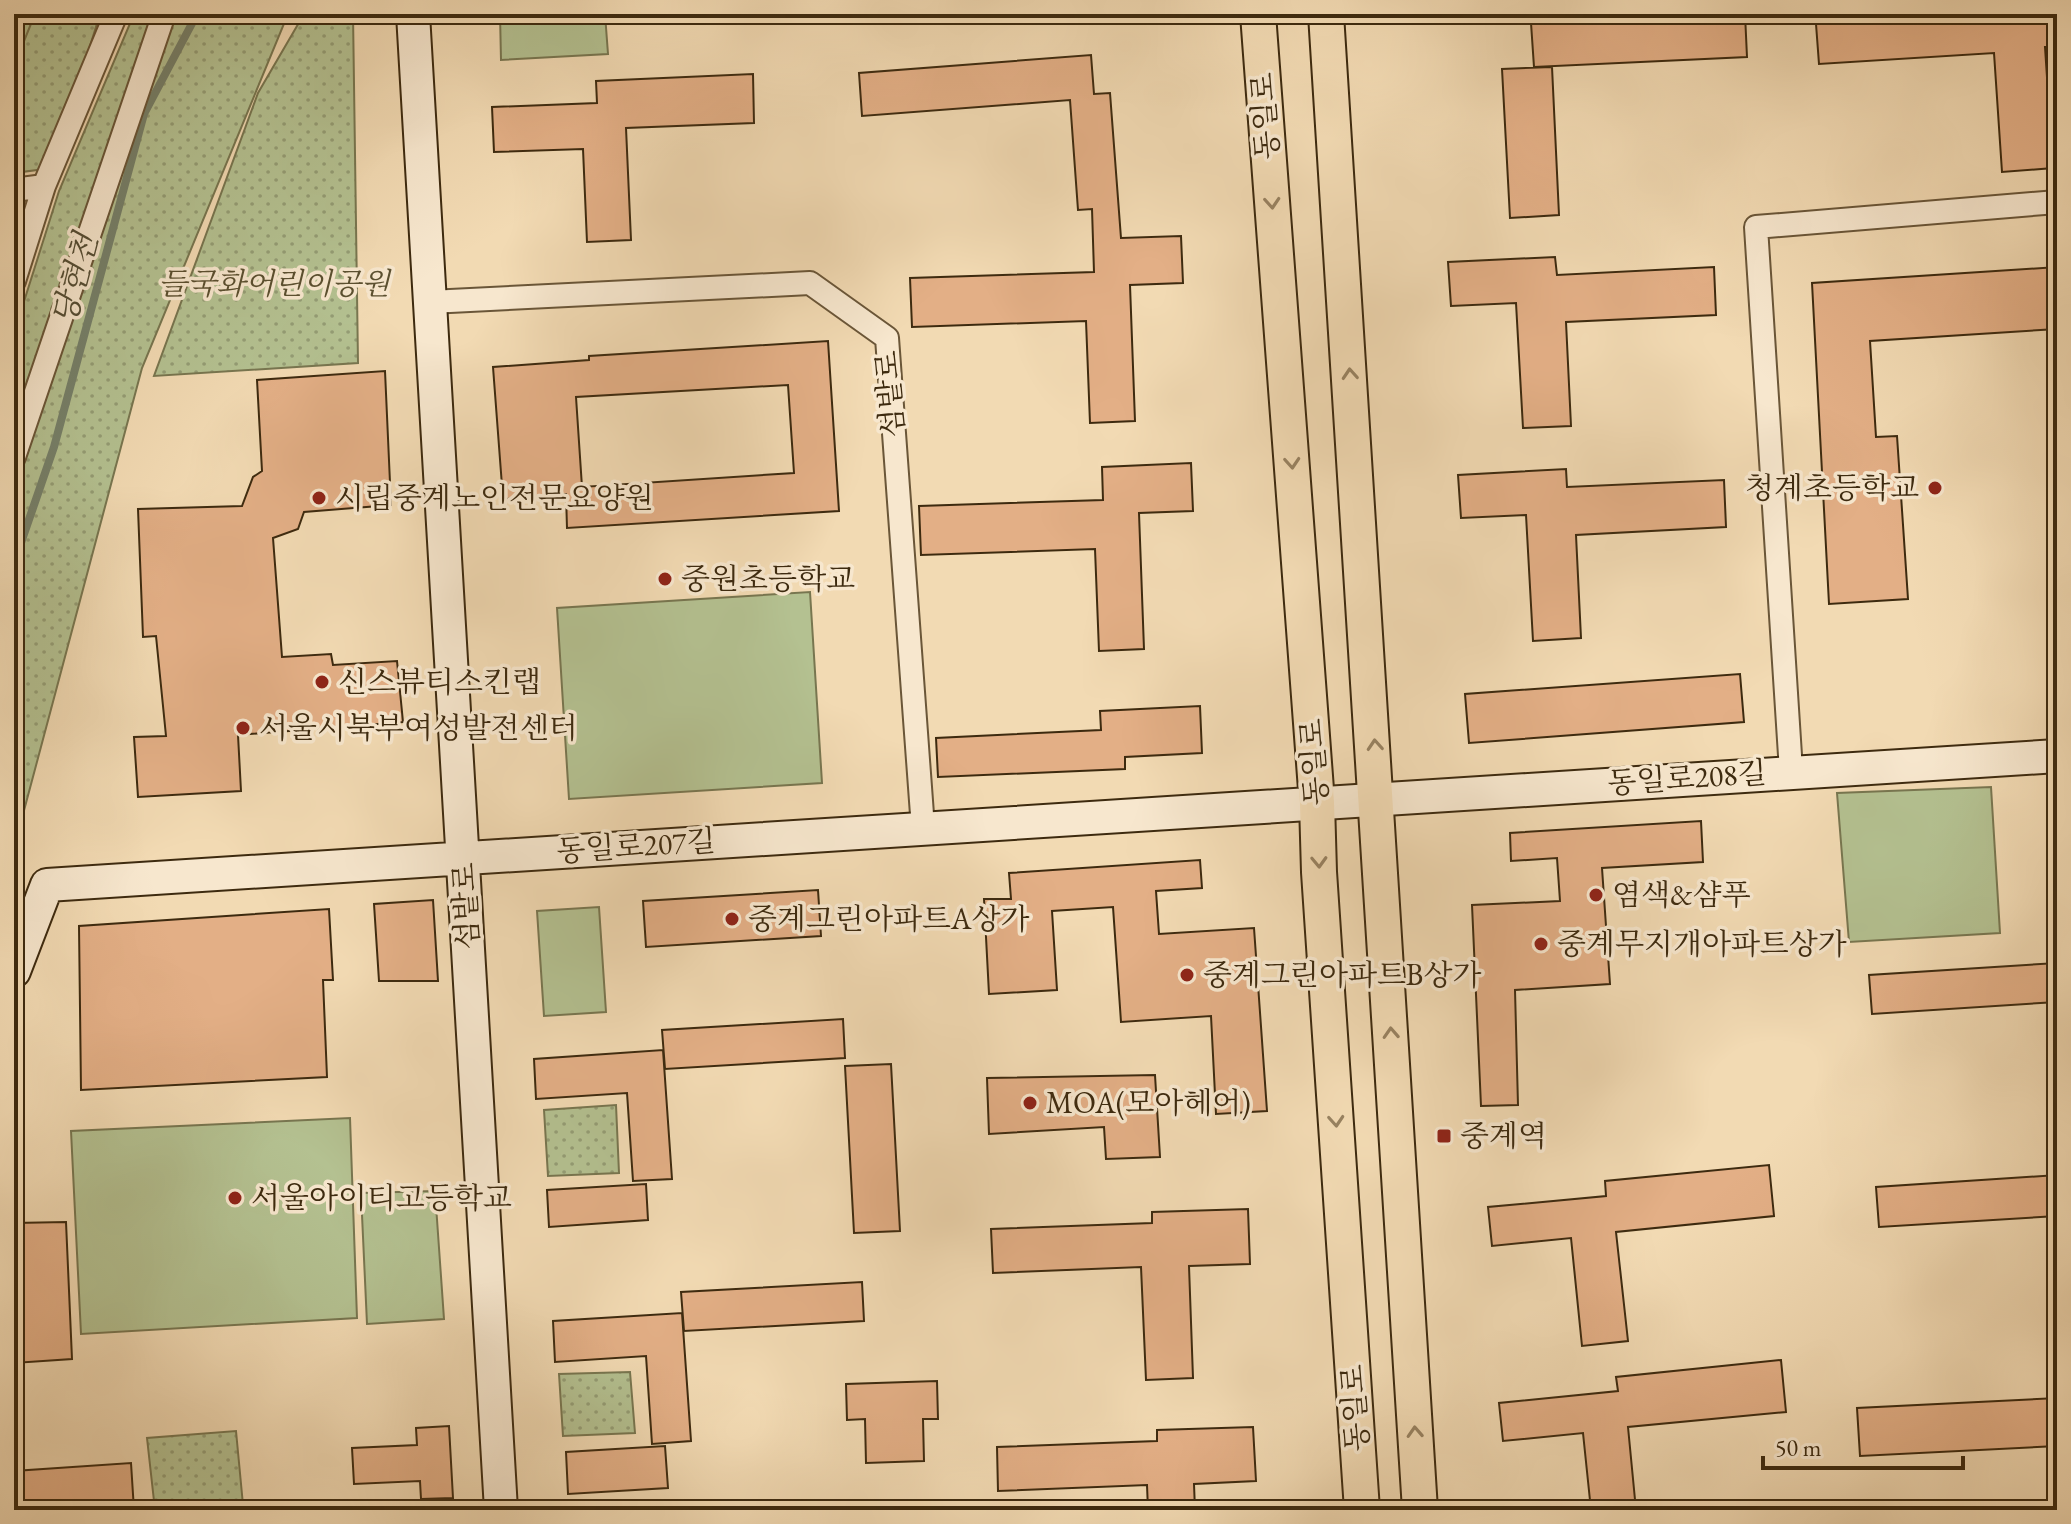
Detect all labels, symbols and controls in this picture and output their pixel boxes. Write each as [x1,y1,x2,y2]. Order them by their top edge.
street label: 동일로 [1242,71,1287,161]
one-way arrow [1263,197,1280,210]
water label: 당현천 [43,227,108,329]
park label: 들국화어린이공원 [158,264,392,303]
street label: 섬밭로 [866,349,913,439]
one-way arrow [1342,367,1359,380]
one-way arrow [1283,457,1300,470]
place label: 청계초등학교 [1745,468,1919,507]
place label: 시립중계노인전문요양원 [335,478,654,517]
marker: 청계초등학교 [1926,479,1944,497]
marker: 시립중계노인전문요양원 [310,489,328,507]
place label: 중원초등학교 [681,559,855,598]
marker: 중원초등학교 [656,570,674,588]
place label: 신스뷰티스킨랩 [338,662,541,701]
marker: 신스뷰티스킨랩 [313,673,331,691]
place label: 서울시북부여성발전센터 [259,708,578,747]
street label: 동일로 [1291,717,1336,807]
marker: 서울시북부여성발전센터 [234,719,252,737]
one-way arrow [1367,738,1384,751]
street label: 동일로208길 [1606,752,1768,803]
street label: 동일로207길 [555,820,717,871]
one-way arrow [1310,856,1327,869]
street label: 섬밭로 [444,862,487,950]
place label: 염색&샴푸 [1612,875,1751,914]
marker: 염색&샴푸 [1587,886,1605,904]
place label: 중계그린아파트A상가 [748,899,1030,938]
marker: 중계그린아파트A상가 [723,910,741,928]
place label: 중계무지개아파트상가 [1557,924,1847,963]
marker: 중계무지개아파트상가 [1532,935,1550,953]
place label: 중계그린아파트B상가 [1203,955,1481,994]
marker: 중계그린아파트B상가 [1178,966,1196,984]
one-way arrow [1383,1026,1400,1039]
place label: MOA(모아헤어) [1046,1083,1251,1122]
marker: MOA(모아헤어) [1021,1094,1039,1112]
one-way arrow [1327,1115,1344,1128]
place label: 중계역 [1460,1116,1547,1155]
marker: 중계역 [1435,1127,1453,1145]
place label: 서울아이티고등학교 [251,1178,512,1217]
marker: 서울아이티고등학교 [226,1189,244,1207]
street label: 동일로 [1332,1363,1377,1453]
scale bar [1763,1420,1963,1470]
one-way arrow [1407,1425,1424,1438]
text: 50 m [1775,1432,1822,1463]

